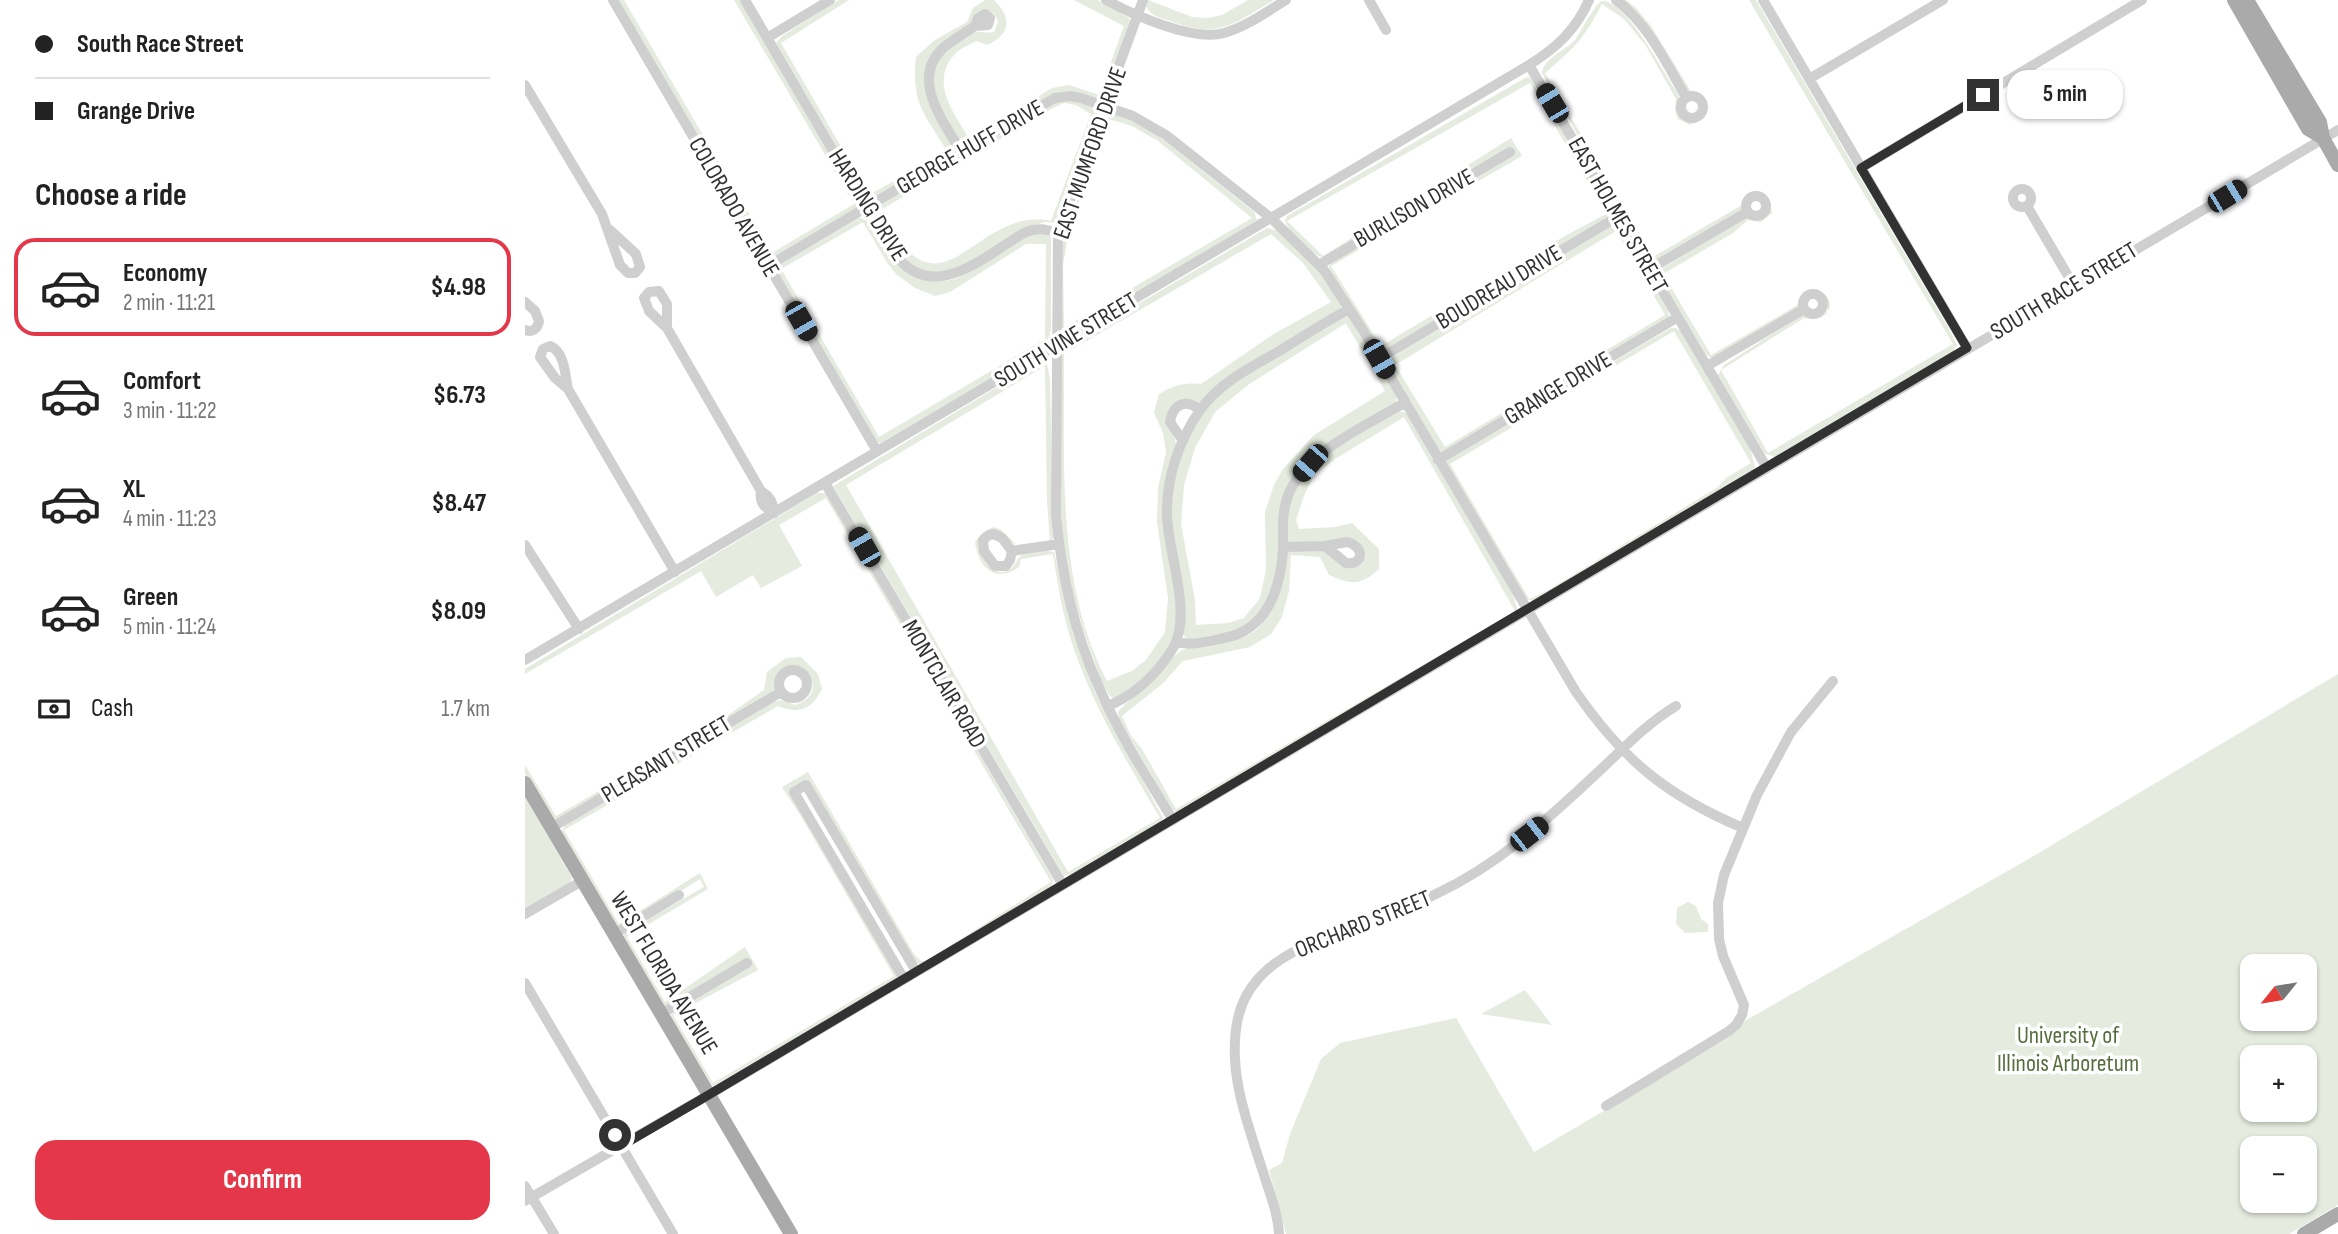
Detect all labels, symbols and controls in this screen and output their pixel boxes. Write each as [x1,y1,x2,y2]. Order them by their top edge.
text: South Race Street [77,29,244,60]
street label: EAST MUMFORD DRIVE [1047,63,1133,243]
callout: 5 min [2007,70,2123,119]
route end [1967,79,1999,111]
car [1533,80,1572,126]
text: 5 min [2043,80,2087,108]
street label: GEORGE HUFF DRIVE [891,93,1049,201]
text: Grange Drive [77,96,195,127]
street label: COLORADO AVENUE [682,132,786,282]
street label: EAST HOLMES STREET [1562,132,1674,298]
street label: HARDING DRIVE [822,144,914,266]
street label: BURLISON DRIVE [1349,162,1479,254]
text: Choose a ride [35,176,187,215]
car [2204,176,2251,216]
street label: SOUTH RACE STREET [1985,236,2143,346]
street label: BOUDREAU DRIVE [1431,238,1567,336]
icon: car [39,256,102,319]
text: Economy [123,258,207,289]
text: $4.98 [430,272,486,303]
street label: SOUTH VINE STREET [989,286,1143,394]
text: 2 min · 11:21 [123,289,215,317]
car [782,298,821,344]
car [1360,336,1399,382]
street label: GRANGE DRIVE [1499,345,1617,431]
icon: car [39,364,102,427]
text: Comfort [123,366,201,397]
text: $6.73 [433,380,486,411]
text: 3 min · 11:22 [123,397,217,425]
car [1289,440,1332,486]
icon: car [39,472,102,535]
text: XL [123,474,145,505]
text: $8.47 [431,488,486,519]
text: 4 min · 11:23 [123,505,217,533]
car [845,524,884,570]
icon: car [39,580,102,643]
text: Green [123,582,178,613]
text: $8.09 [430,596,486,627]
text: 5 min · 11:24 [123,613,216,641]
street label: MONTCLAIR ROAD [896,615,992,753]
icon: cash [35,690,73,728]
text: Cash [91,693,134,724]
text: 1.7 km [441,695,490,723]
street label: PLEASANT STREET [596,709,736,809]
car [1506,813,1553,855]
street label: ORCHARD STREET [1291,883,1435,964]
street label: WEST FLORIDA AVENUE [604,886,724,1060]
north arrow [2240,954,2317,1031]
map controls [2240,954,2317,1213]
park label: University of Illinois Arboretum [1997,1021,2139,1078]
button: + [2240,1045,2317,1122]
route start [599,1119,631,1151]
button: − [2240,1136,2317,1213]
button: Confirm [35,1140,490,1220]

